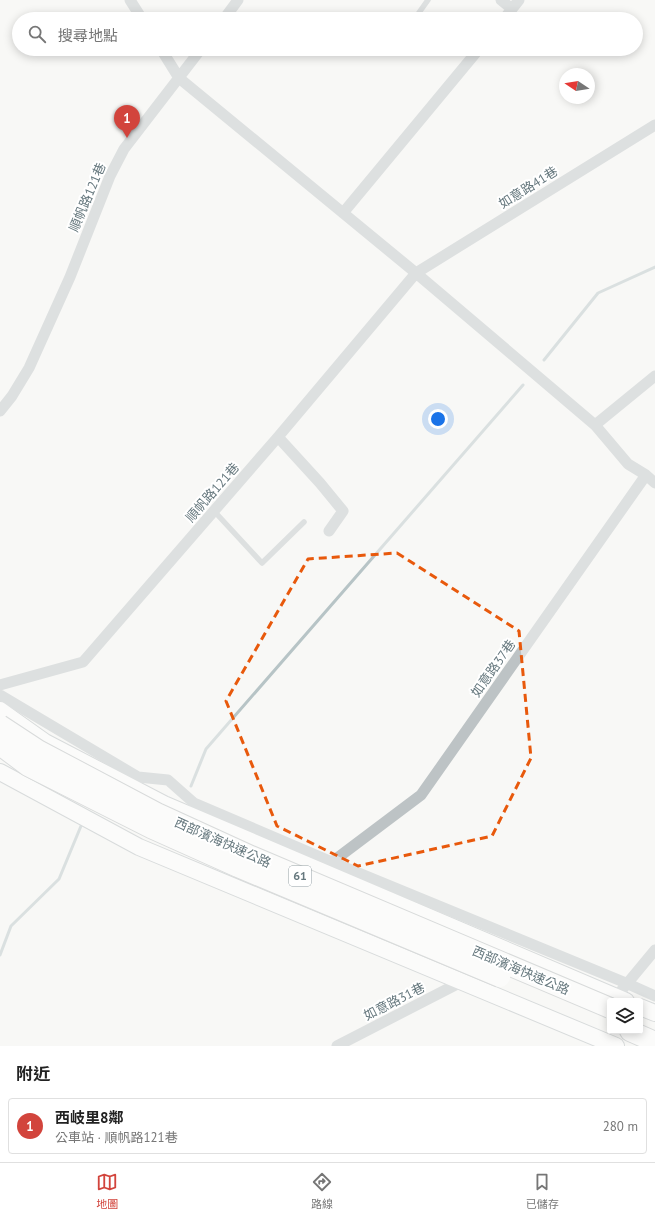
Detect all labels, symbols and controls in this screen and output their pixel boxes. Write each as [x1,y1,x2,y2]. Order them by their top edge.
search box [12,12,643,56]
icon: search [26,23,48,45]
text: 搜尋地點 [58,26,118,45]
north arrow [559,68,595,104]
pin: 1 [114,105,140,138]
street label: 順帆路121巷 [65,160,110,234]
street label: 如意路41巷 [496,163,561,212]
your location [428,409,448,429]
street label: 順帆路121巷 [182,459,243,526]
street label: 如意路37巷 [467,636,519,700]
street label: 西部濱海快速公路 [172,814,274,871]
road number: 61 [289,866,311,886]
street label: 西部濱海快速公路 [470,942,572,999]
street label: 如意路31巷 [361,979,428,1024]
map controls [607,998,643,1034]
button: layers [607,998,643,1034]
text: 附近 [16,1063,50,1085]
text: 西岐里8鄰 [55,1108,124,1127]
text: 1 [26,1118,34,1135]
text: 280 m [603,1118,638,1135]
text: 公車站 · 順帆路121巷 [55,1129,178,1146]
tab: 地圖 [96,1171,118,1211]
tab: 路線 [311,1171,333,1211]
tab: 已儲存 [526,1171,559,1211]

